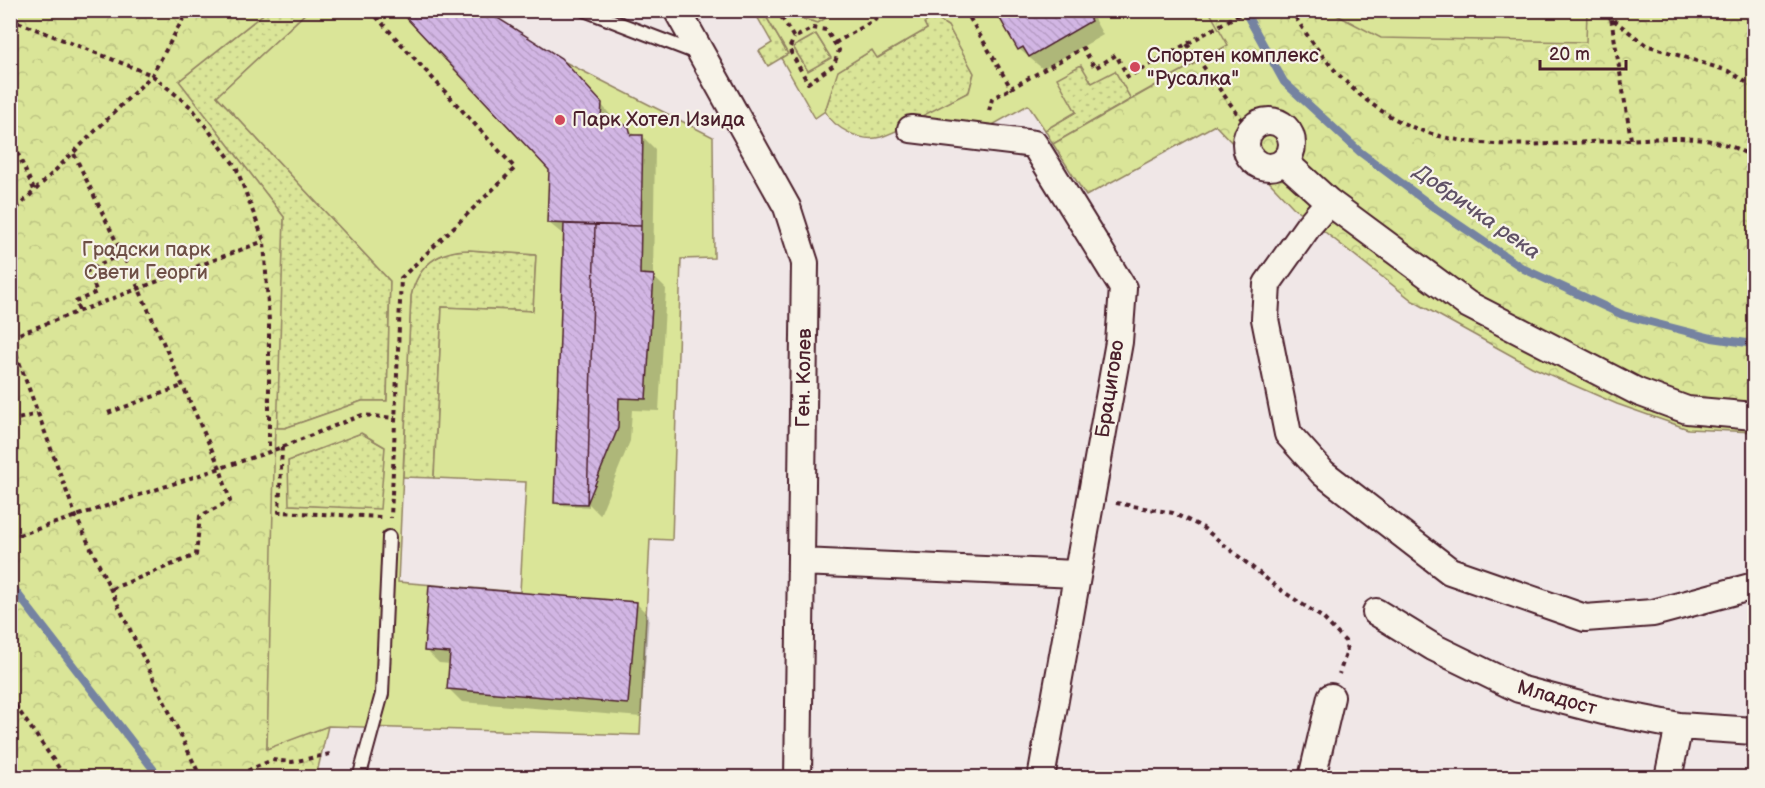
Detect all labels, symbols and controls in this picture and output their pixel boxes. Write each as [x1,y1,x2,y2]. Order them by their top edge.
scale bar [1540,33,1626,71]
place label: Спортен комплекс "Русалка" [1147,44,1319,91]
text: 20 m [1549,44,1590,65]
marker: Спортен комплекс "Русалка" [1128,60,1142,74]
place label: Парк Хотел Изида [572,108,745,132]
marker: Парк Хотел Изида [553,113,567,127]
water label: Добричка река [1407,158,1545,265]
park label: Градски парк Свети Георги [82,238,211,285]
street label: Ген. Колев [791,328,817,428]
street label: Брацигово [1090,338,1130,440]
street label: Младост [1514,675,1600,721]

